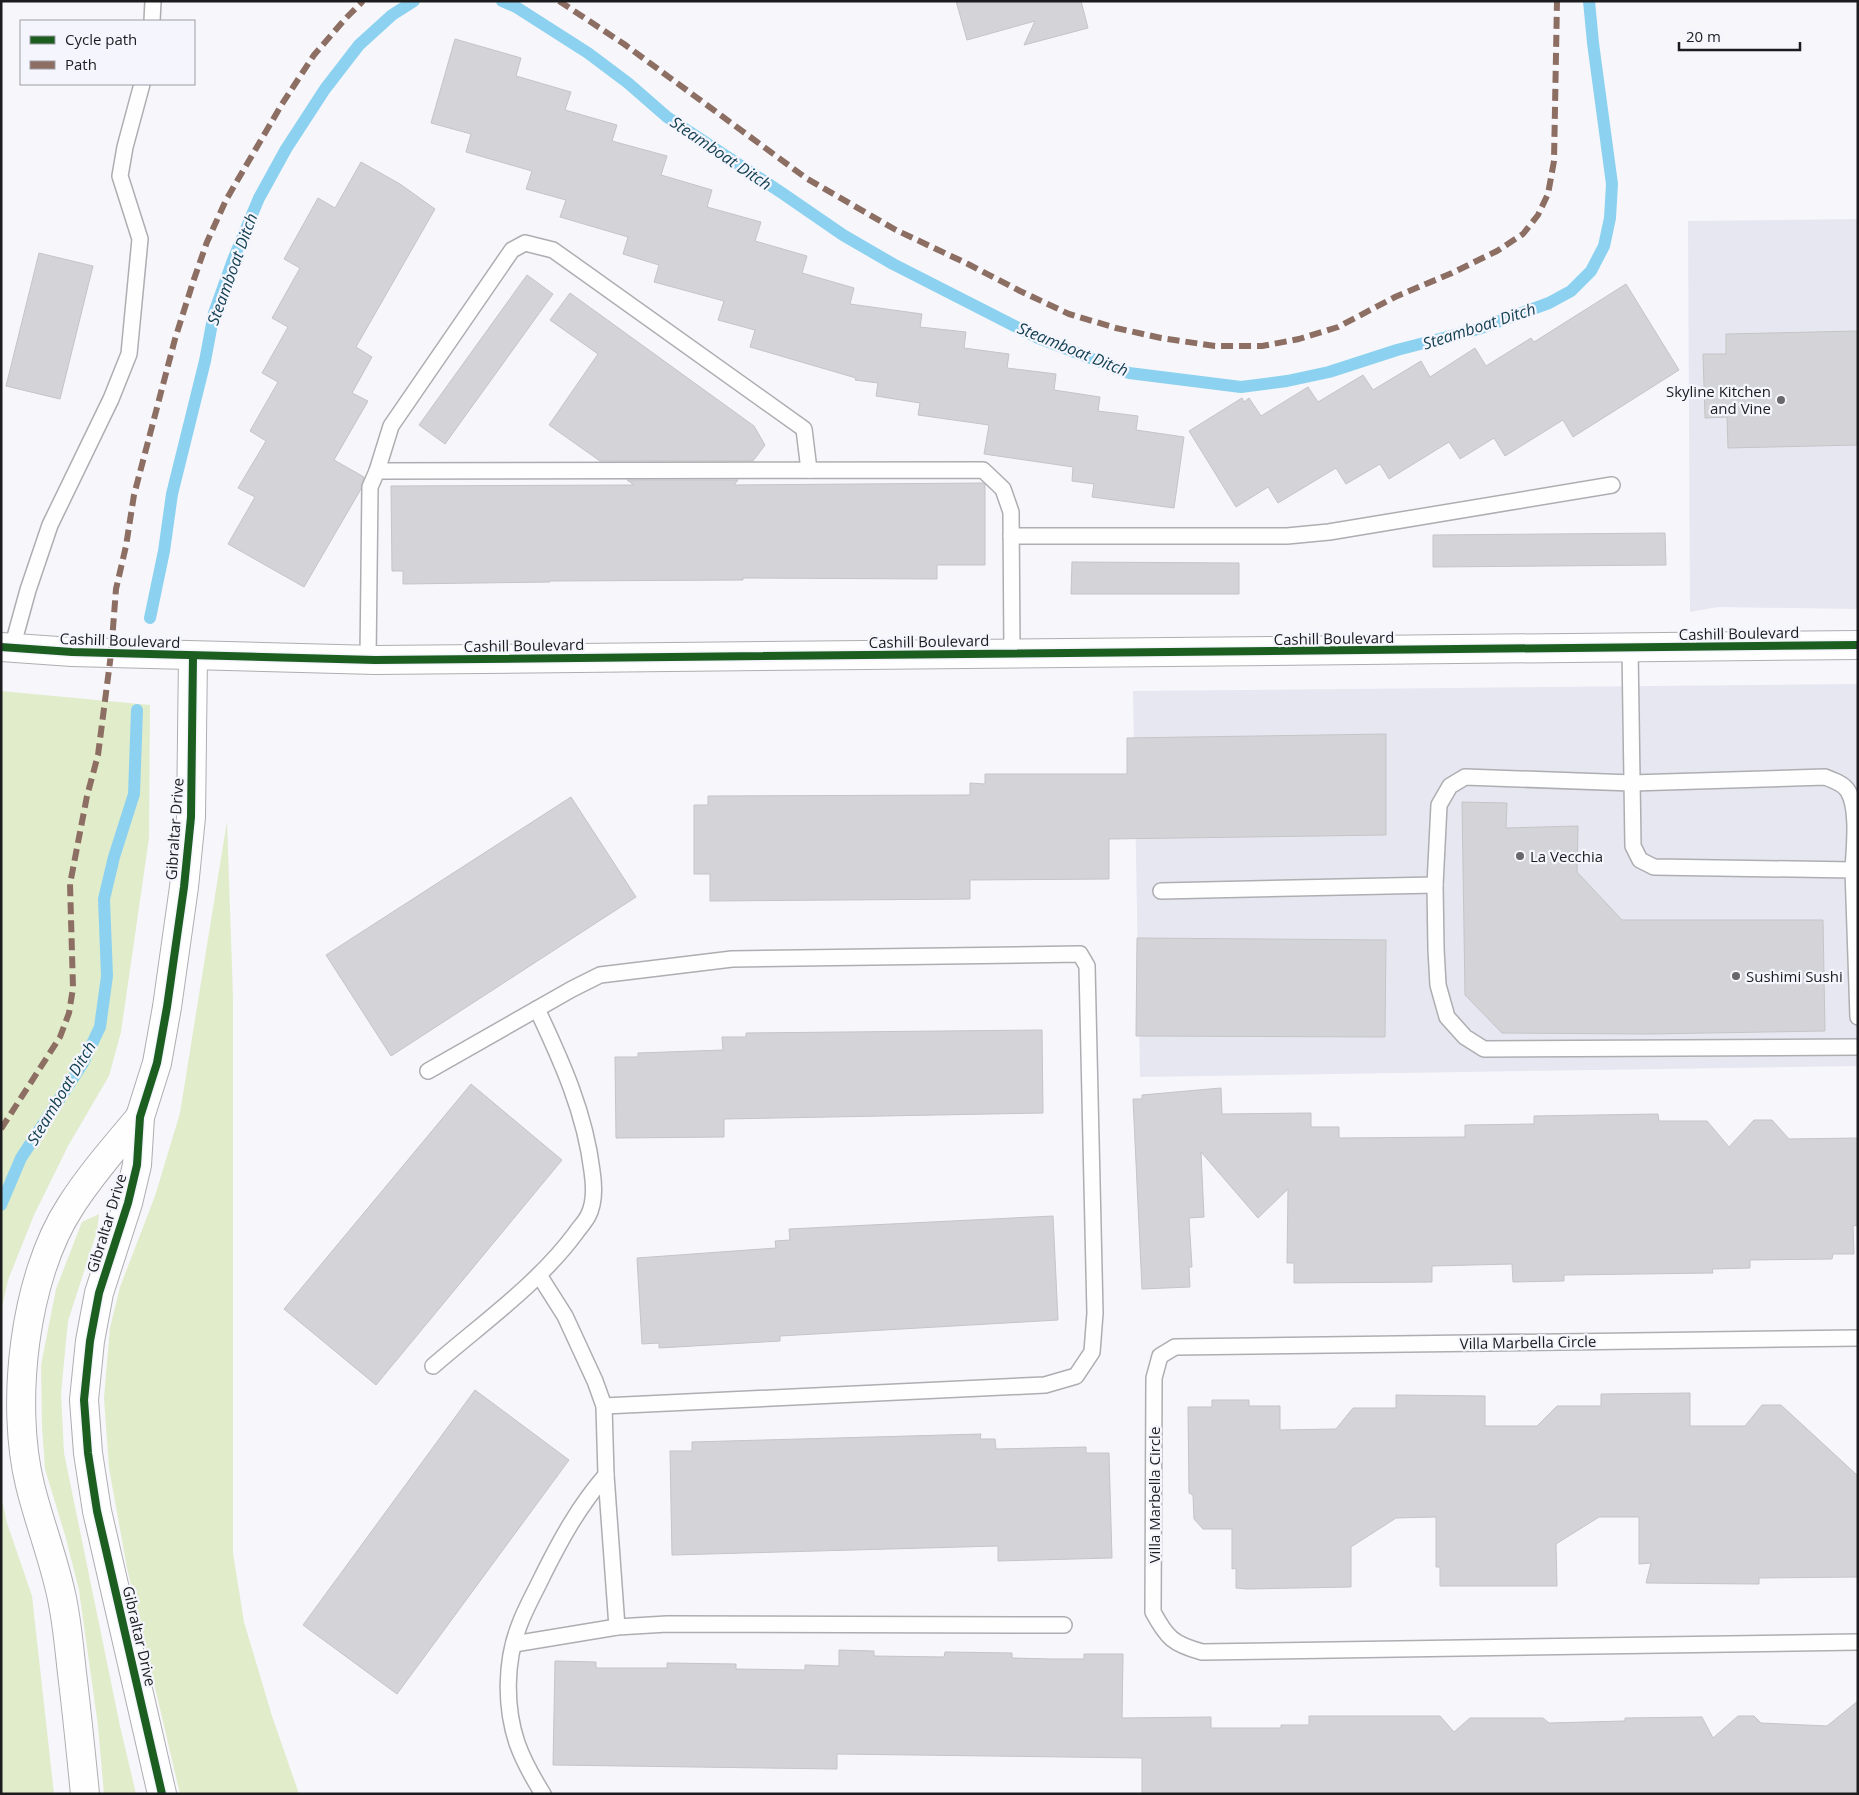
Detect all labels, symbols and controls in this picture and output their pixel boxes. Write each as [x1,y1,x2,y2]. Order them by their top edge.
legend [20,20,195,85]
scale bar [1679,20,1800,52]
text: 20 m [1686,26,1721,46]
text: Cycle path [65,29,137,49]
text: Path [65,54,97,74]
water label: Steamboat Ditch [666,111,776,195]
water label: Steamboat Ditch [202,210,262,328]
water label: Steamboat Ditch [1420,297,1538,355]
water label: Steamboat Ditch [1014,317,1132,381]
place label: Skyline Kitchen and Vine [1666,381,1771,418]
marker: Skyline Kitchen and Vine [1775,394,1787,406]
street label: Cashill Boulevard [1679,622,1799,644]
street label: Cashill Boulevard [1274,627,1394,649]
street label: Cashill Boulevard [59,628,181,652]
street label: Cashill Boulevard [869,630,989,652]
street label: Cashill Boulevard [464,634,584,656]
street label: Gibraltar Drive [160,777,188,881]
place label: La Vecchia [1530,846,1603,866]
marker: La Vecchia [1514,850,1526,862]
place label: Sushimi Sushi [1746,966,1843,986]
marker: Sushimi Sushi [1730,970,1742,982]
water label: Steamboat Ditch [21,1037,101,1149]
street label: Gibraltar Drive [81,1171,131,1275]
street label: Villa Marbella Circle [1460,1331,1596,1353]
street label: Villa Marbella Circle [1144,1427,1164,1563]
street label: Gibraltar Drive [119,1584,161,1688]

